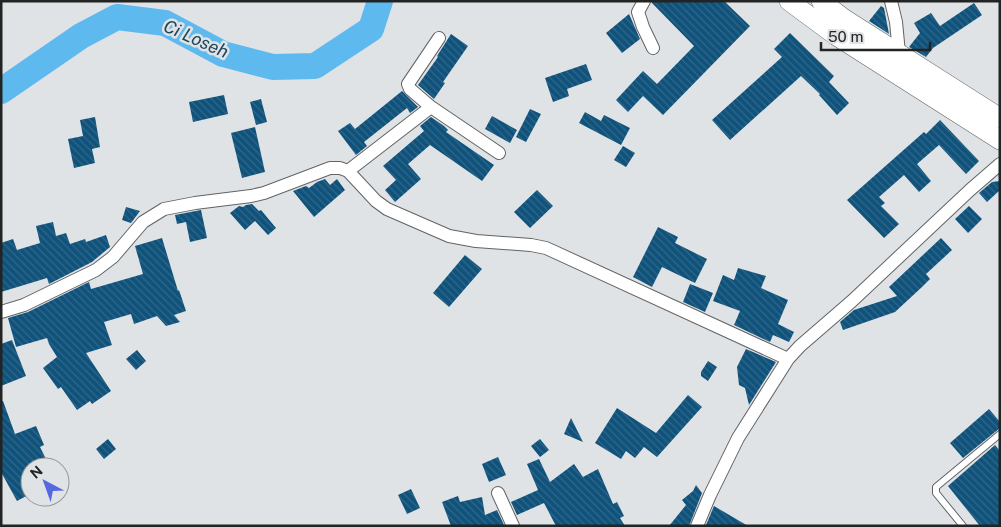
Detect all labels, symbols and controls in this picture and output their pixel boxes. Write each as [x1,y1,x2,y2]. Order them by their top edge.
water label: Ci Loseh [160,15,232,62]
scale bar [821,20,930,52]
text: 50 m [828,28,863,45]
north arrow [20,457,70,507]
text: N [27,463,46,482]

